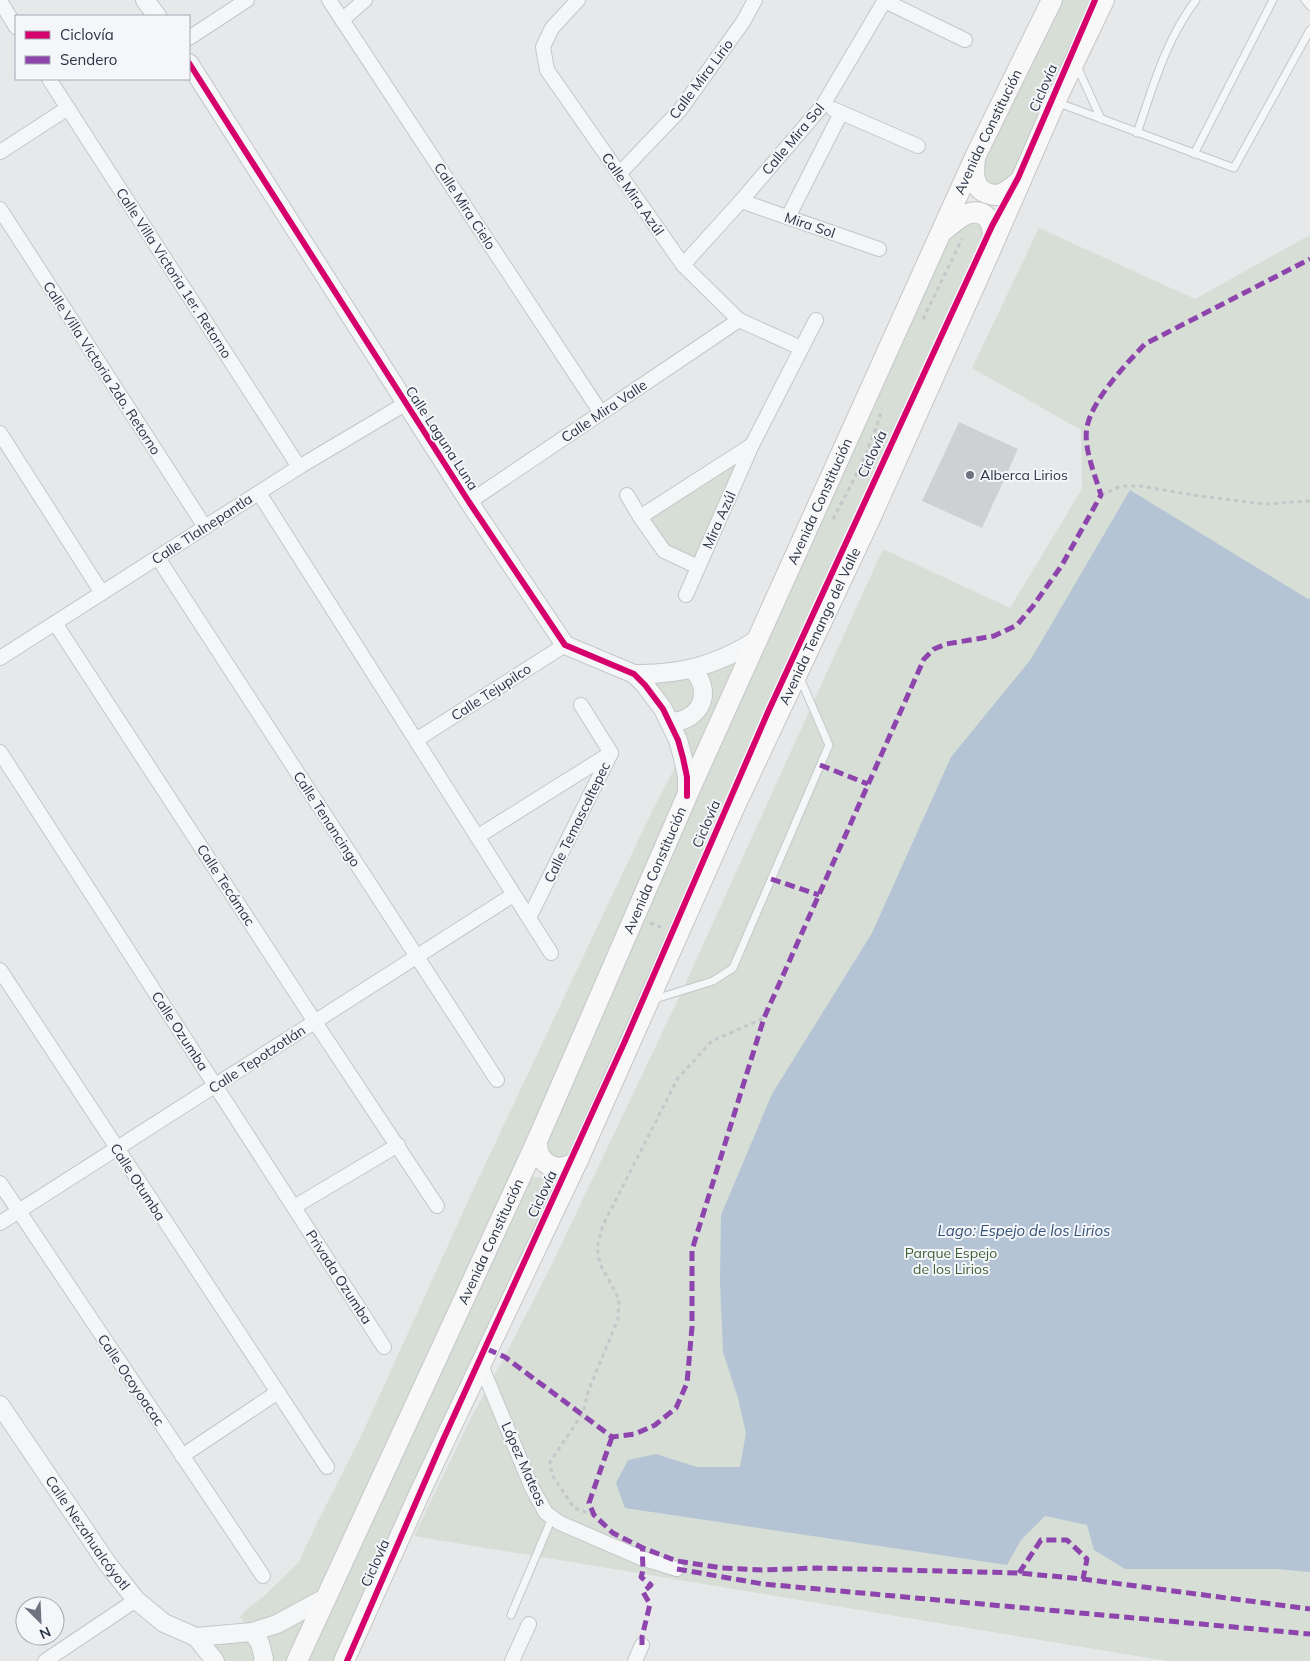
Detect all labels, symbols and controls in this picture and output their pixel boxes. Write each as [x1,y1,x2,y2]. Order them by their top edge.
legend [15,15,190,80]
text: Ciclovía [60,25,114,44]
street label: Calle Mira Lirio [665,35,737,123]
text: Sendero [60,50,117,69]
street label: Ciclovía [1025,61,1061,115]
street label: Avenida Constitución [950,66,1026,197]
street label: Calle Mira Sol [758,99,828,179]
street label: Calle Mira Azúl [598,149,668,239]
street label: Calle Mira Cielo [430,159,500,253]
street label: Calle Villa Victoria 1er. Retorno [112,184,236,362]
street label: Mira Sol [782,208,838,242]
street label: Calle Villa Victoria 2do. Retorno [39,278,165,458]
street label: Calle Mira Valle [558,376,650,446]
street label: Calle Laguna Luna [402,382,482,494]
street label: Ciclovía [853,427,891,481]
street label: Avenida Constitución [783,435,856,567]
place label: Alberca Lirios [980,466,1068,484]
marker: Alberca Lirios [964,469,976,481]
street label: Mira Azúl [698,488,740,552]
street label: Calle Tlalnepantla [148,490,256,568]
street label: Avenida Tenango del Valle [775,545,864,708]
street label: Calle Tejupilco [448,659,534,725]
street label: Calle Temascaltepec [540,759,614,885]
street label: Calle Tenancingo [289,768,365,870]
street label: Ciclovía [688,797,724,851]
street label: Avenida Constitución [619,804,690,937]
street label: Calle Tecámac [193,841,259,929]
street label: Calle Ozumba [148,988,212,1074]
street label: Calle Tepotzotlán [205,1021,309,1097]
street label: Calle Otumba [106,1140,170,1224]
street label: Ciclovía [523,1167,561,1221]
street label: Avenida Constitución [454,1176,527,1307]
water label: Lago: Espejo de los Lirios [938,1221,1110,1240]
street label: Privada Ozumba [302,1226,376,1328]
park label: Parque Espejo de los Lirios [905,1244,997,1278]
street label: Calle Ocoyoacac [94,1331,168,1429]
street label: López Mateos [497,1419,551,1509]
street label: Calle Nezahualcóyotl [41,1472,134,1594]
street label: Ciclovía [357,1536,393,1590]
north arrow [15,1596,65,1646]
text: N [37,1623,54,1643]

